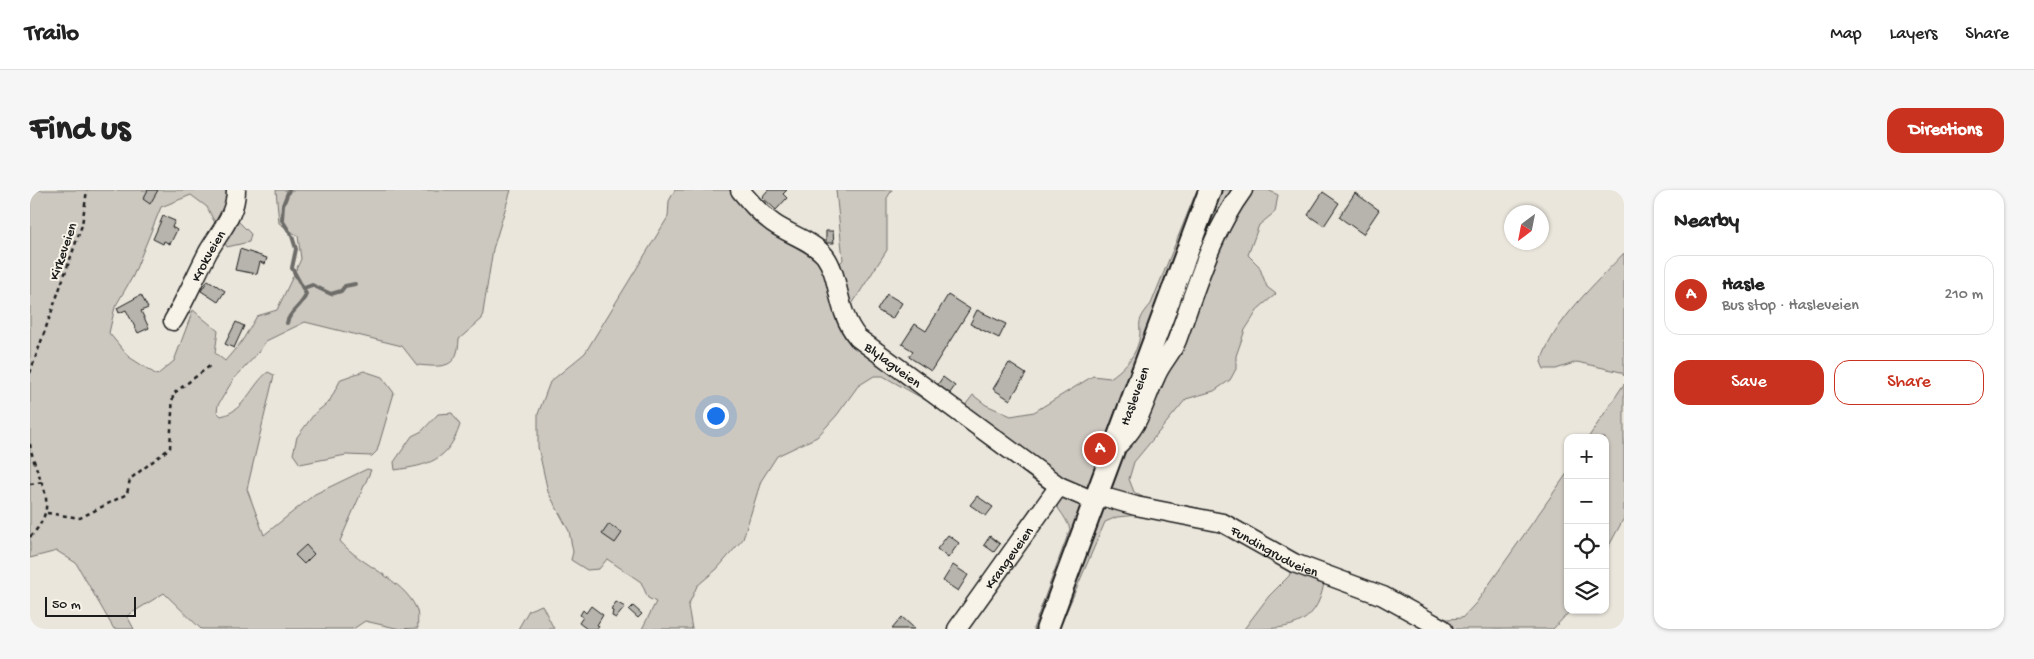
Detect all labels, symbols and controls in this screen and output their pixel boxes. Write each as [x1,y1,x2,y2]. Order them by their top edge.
text: Trailo [25,20,79,49]
text: Map [1830,24,1862,45]
text: Layers [1890,24,1937,45]
text: Share [1965,24,2009,45]
button: Directions [1887,108,2004,153]
text: Find us [30,110,130,151]
north arrow [1504,205,1549,250]
text: Nearby [1674,210,1739,235]
street label: Kirkeveien [47,221,82,283]
street label: Krokveien [189,227,231,285]
text: Hasle [1722,274,1764,297]
text: A [1686,286,1696,305]
text: 210 m [1944,286,1983,305]
text: Bus stop · Hasleveien [1722,297,1859,316]
street label: Blylagveien [859,339,924,393]
button: Save [1674,360,1824,405]
button: Share [1834,360,1984,405]
street label: Hasleveien [1117,364,1155,428]
your location [703,403,729,429]
pin: A [1084,430,1116,468]
map controls [1564,434,1609,614]
button: + [1564,434,1609,479]
button: − [1564,479,1609,524]
street label: Fundingrudveien [1226,523,1320,582]
street label: Krangeveien [982,524,1038,593]
button: locate [1564,524,1609,569]
button: layers [1564,569,1609,614]
scale bar [45,594,136,617]
text: 50 m [52,597,81,614]

